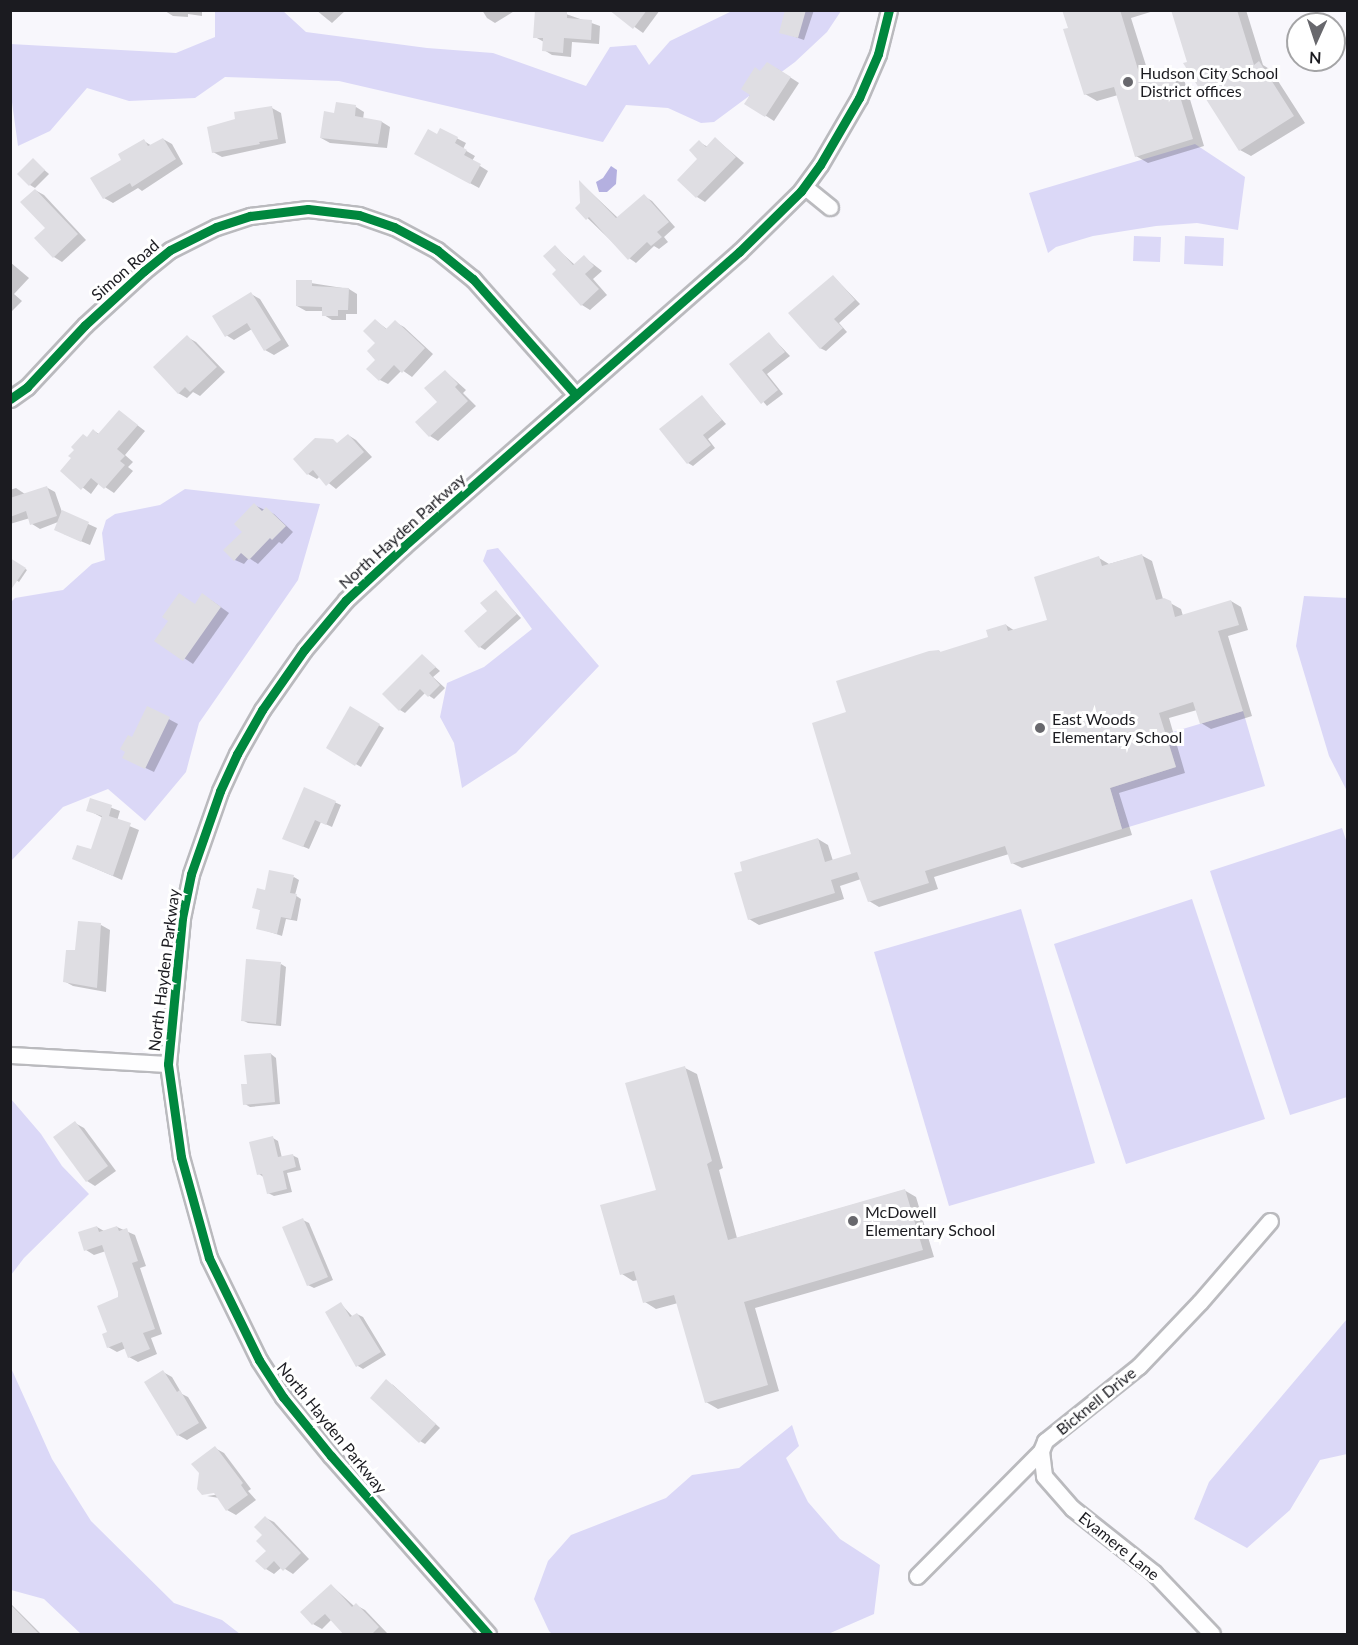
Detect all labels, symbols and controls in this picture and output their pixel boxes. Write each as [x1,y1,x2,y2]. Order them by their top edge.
north arrow [1286,12,1346,72]
text: N [1308,49,1322,68]
place label: Hudson City School District offices [1140,63,1279,101]
marker: Hudson City School District offices [1121,75,1135,89]
street label: Simon Road [87,235,163,305]
street label: North Hayden Parkway [335,469,469,593]
place label: East Woods Elementary School [1052,709,1183,747]
marker: East Woods Elementary School [1033,721,1047,735]
street label: North Hayden Parkway [145,888,183,1052]
place label: McDowell Elementary School [865,1202,996,1240]
marker: McDowell Elementary School [846,1214,860,1228]
street label: North Hayden Parkway [273,1358,391,1498]
street label: Bicknell Drive [1052,1363,1140,1439]
street label: Evamere Lane [1075,1508,1163,1584]

